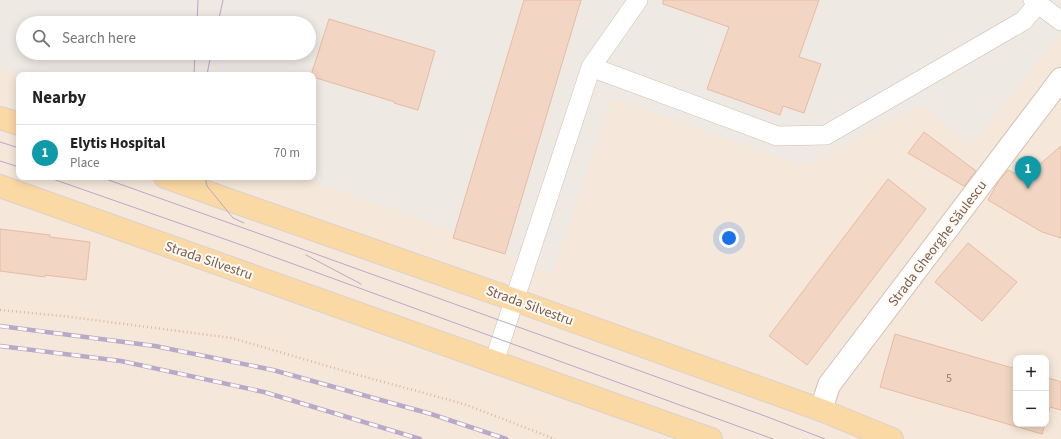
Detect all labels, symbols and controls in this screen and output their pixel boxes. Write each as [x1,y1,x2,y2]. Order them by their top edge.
search box [16,16,316,60]
icon: search [30,27,52,49]
text: Search here [62,28,136,49]
text: Nearby [32,86,86,110]
text: Elytis Hospital [70,133,165,154]
text: 1 [42,144,48,162]
text: 70 m [274,144,300,162]
text: Place [70,154,99,172]
pin: 1 [1015,156,1041,189]
street label: Strada Gheorghe Săulescu [884,176,992,311]
your location [719,228,739,248]
street label: Strada Silvestru [162,237,255,285]
street label: Strada Silvestru [483,281,576,331]
map controls [1013,355,1049,427]
button: + [1013,355,1049,391]
house number: 5 [946,370,952,387]
button: − [1013,391,1049,427]

